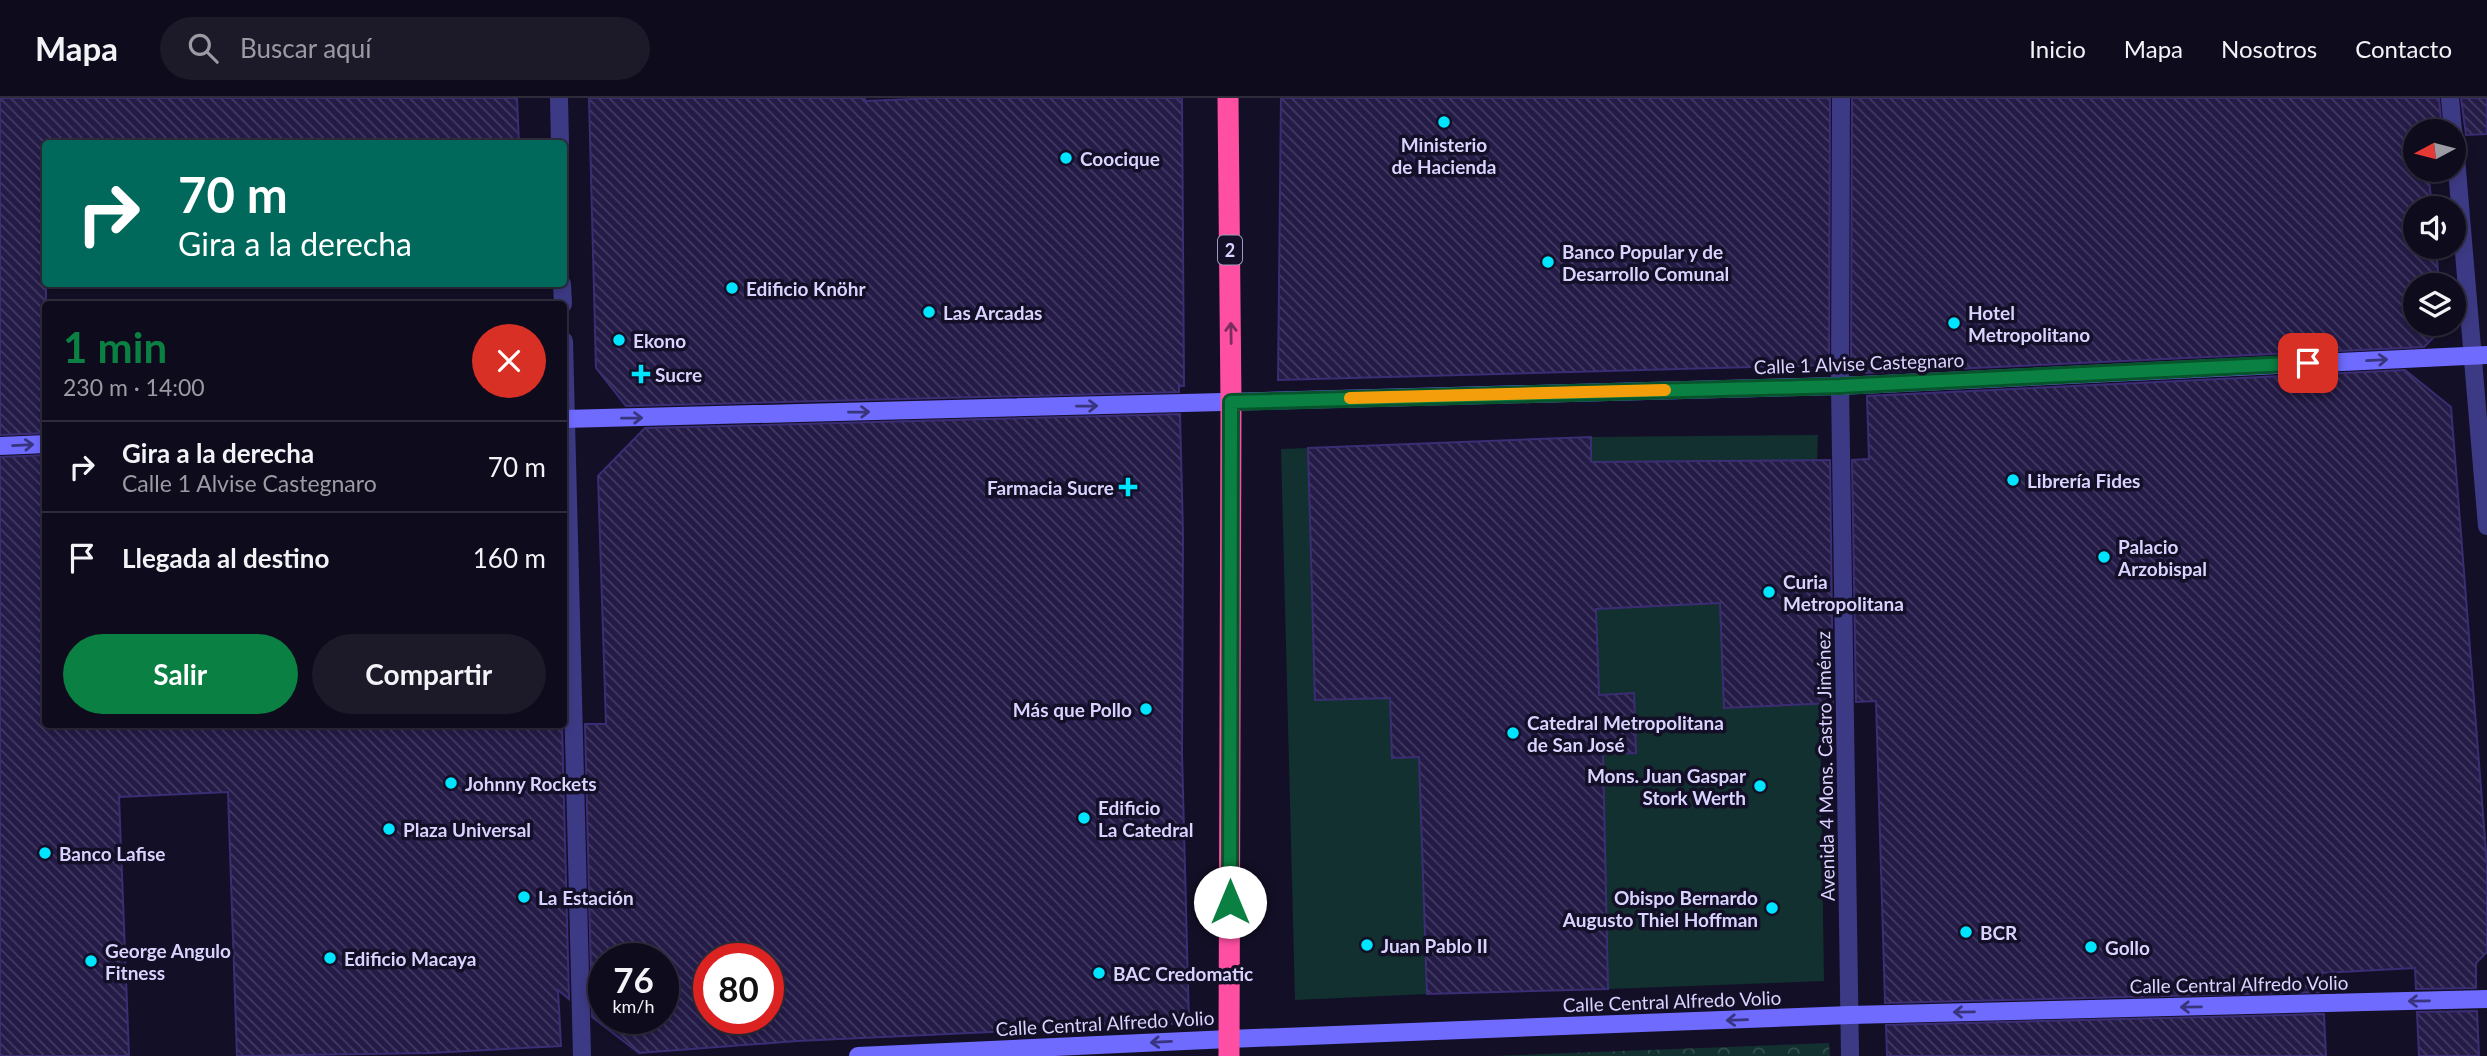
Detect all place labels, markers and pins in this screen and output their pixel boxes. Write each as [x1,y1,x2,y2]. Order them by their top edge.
marker: Ministerio de Hacienda [1436,114,1452,130]
place label: Ministerio de Hacienda [1392,133,1496,178]
place label: Coocique [1080,147,1160,170]
marker: Coocique [1058,150,1074,166]
place label: Banco Popular y de Desarrollo Comunal [1562,240,1729,285]
marker: Banco Popular y de Desarrollo Comunal [1540,254,1556,270]
place label: Edificio Knöhr [746,277,866,300]
marker: Edificio Knöhr [724,280,740,296]
place label: Las Arcadas [943,301,1042,324]
place label: Hotel Metropolitano [1968,301,2090,346]
marker: Las Arcadas [921,304,937,320]
marker: Hotel Metropolitano [1946,315,1962,331]
place label: Ekono [633,329,686,352]
marker: Ekono [611,332,627,348]
pin [2278,333,2338,393]
place label: Sucre [655,363,702,386]
marker: Sucre [633,366,649,382]
place label: Librería Fides [2027,469,2140,492]
marker: Librería Fides [2005,472,2021,488]
place label: Farmacia Sucre [987,476,1114,499]
marker: Farmacia Sucre [1120,479,1136,495]
place label: Palacio Arzobispal [2117,535,2207,580]
marker: Palacio Arzobispal [2096,549,2112,565]
place label: Curia Metropolitana [1783,570,1904,615]
marker: Curia Metropolitana [1761,584,1777,600]
place label: Más que Pollo [1013,698,1132,721]
marker: Más que Pollo [1138,701,1154,717]
place label: Catedral Metropolitana de San José [1527,711,1724,756]
marker: Catedral Metropolitana de San José [1505,725,1521,741]
place label: Mons. Juan Gaspar Stork Werth [1587,764,1747,809]
place label: Johnny Rockets [465,772,597,795]
marker: Johnny Rockets [443,775,459,791]
marker: Mons. Juan Gaspar Stork Werth [1752,778,1768,794]
place label: Edificio La Catedral [1098,796,1193,841]
marker: Edificio La Catedral [1076,810,1092,826]
place label: Plaza Universal [403,818,531,841]
marker: Plaza Universal [381,821,397,837]
place label: Banco Lafise [59,842,166,865]
marker: Banco Lafise [37,845,53,861]
place label: La Estación [538,886,634,909]
place label: Obispo Bernardo Augusto Thiel Hoffman [1562,886,1758,931]
marker: La Estación [516,889,532,905]
marker: Obispo Bernardo Augusto Thiel Hoffman [1764,900,1780,916]
place label: BCR [1980,921,2018,944]
marker: BCR [1958,924,1974,940]
place label: Juan Pablo II [1381,934,1488,957]
place label: Gollo [2105,936,2150,959]
marker: Juan Pablo II [1359,937,1375,953]
place label: George Angulo Fitness [105,939,231,984]
marker: Gollo [2083,939,2099,955]
place label: Edificio Macaya [344,947,476,970]
marker: Edificio Macaya [322,950,338,966]
marker: George Angulo Fitness [83,953,99,969]
place label: BAC Credomatic [1113,962,1253,985]
marker: BAC Credomatic [1091,965,1107,981]

